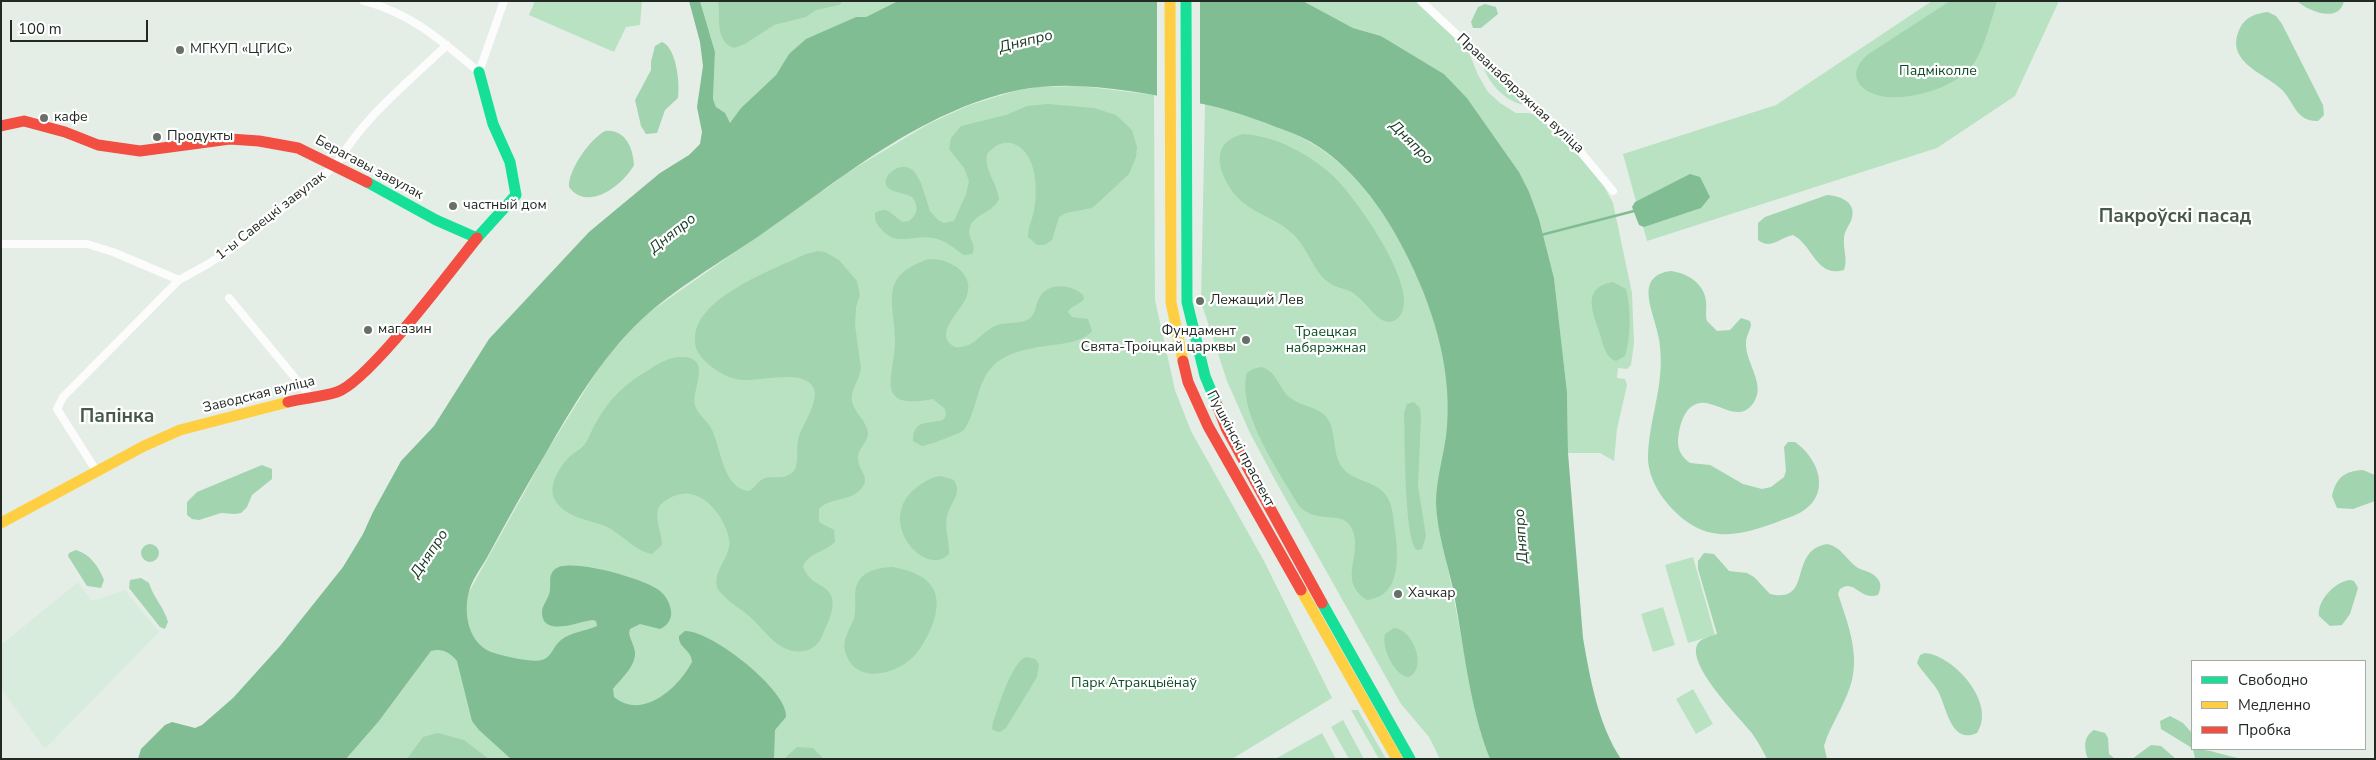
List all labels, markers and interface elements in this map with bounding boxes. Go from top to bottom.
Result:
scale bar [12,10,150,42]
text: 100 m [18,19,62,39]
water label: Дняпро [997,27,1055,57]
street label: Праванабярэжная вуліца [1453,31,1587,157]
place label: МГКУП «ЦГИС» [190,42,293,58]
marker: МГКУП «ЦГИС» [174,44,186,56]
park label: Падміколле [1899,64,1977,80]
place label: кафе [54,110,88,126]
marker: кафе [38,112,50,124]
water label: Дняпро [1385,117,1437,169]
place label: Продукты [167,129,233,145]
marker: Продукты [151,131,163,143]
street label: Берагавы завулак [312,132,426,204]
street label: 1-ы Савецкі завулак [213,168,329,264]
place label: частный дом [463,198,547,214]
marker: частный дом [447,200,459,212]
district label: Пакроўскі пасад [2099,206,2251,228]
water label: Дняпро [646,210,700,258]
place label: Лежащий Лев [1210,293,1304,309]
marker: Лежащий Лев [1194,295,1206,307]
place label: магазин [378,322,432,338]
marker: магазин [362,324,374,336]
place label: Фундамент Свята-Троіцкай царквы [1081,324,1236,357]
park label: Траецкая набярэжная [1286,325,1366,358]
marker: Фундамент Свята-Троіцкай царквы [1240,334,1252,346]
street label: Заводская вуліца [201,373,317,417]
street label: Пушкінскі праспект [1202,388,1278,510]
district label: Папінка [80,406,154,428]
water label: Дняпро [1511,508,1533,564]
water label: Дняпро [407,526,453,582]
place label: Хачкар [1408,586,1456,602]
marker: Хачкар [1392,588,1404,600]
legend [2191,660,2366,750]
text: Свободно [2238,670,2308,690]
park label: Парк Атракцыёнаў [1071,676,1197,692]
text: Медленно [2238,695,2311,715]
text: Пробка [2238,720,2291,740]

